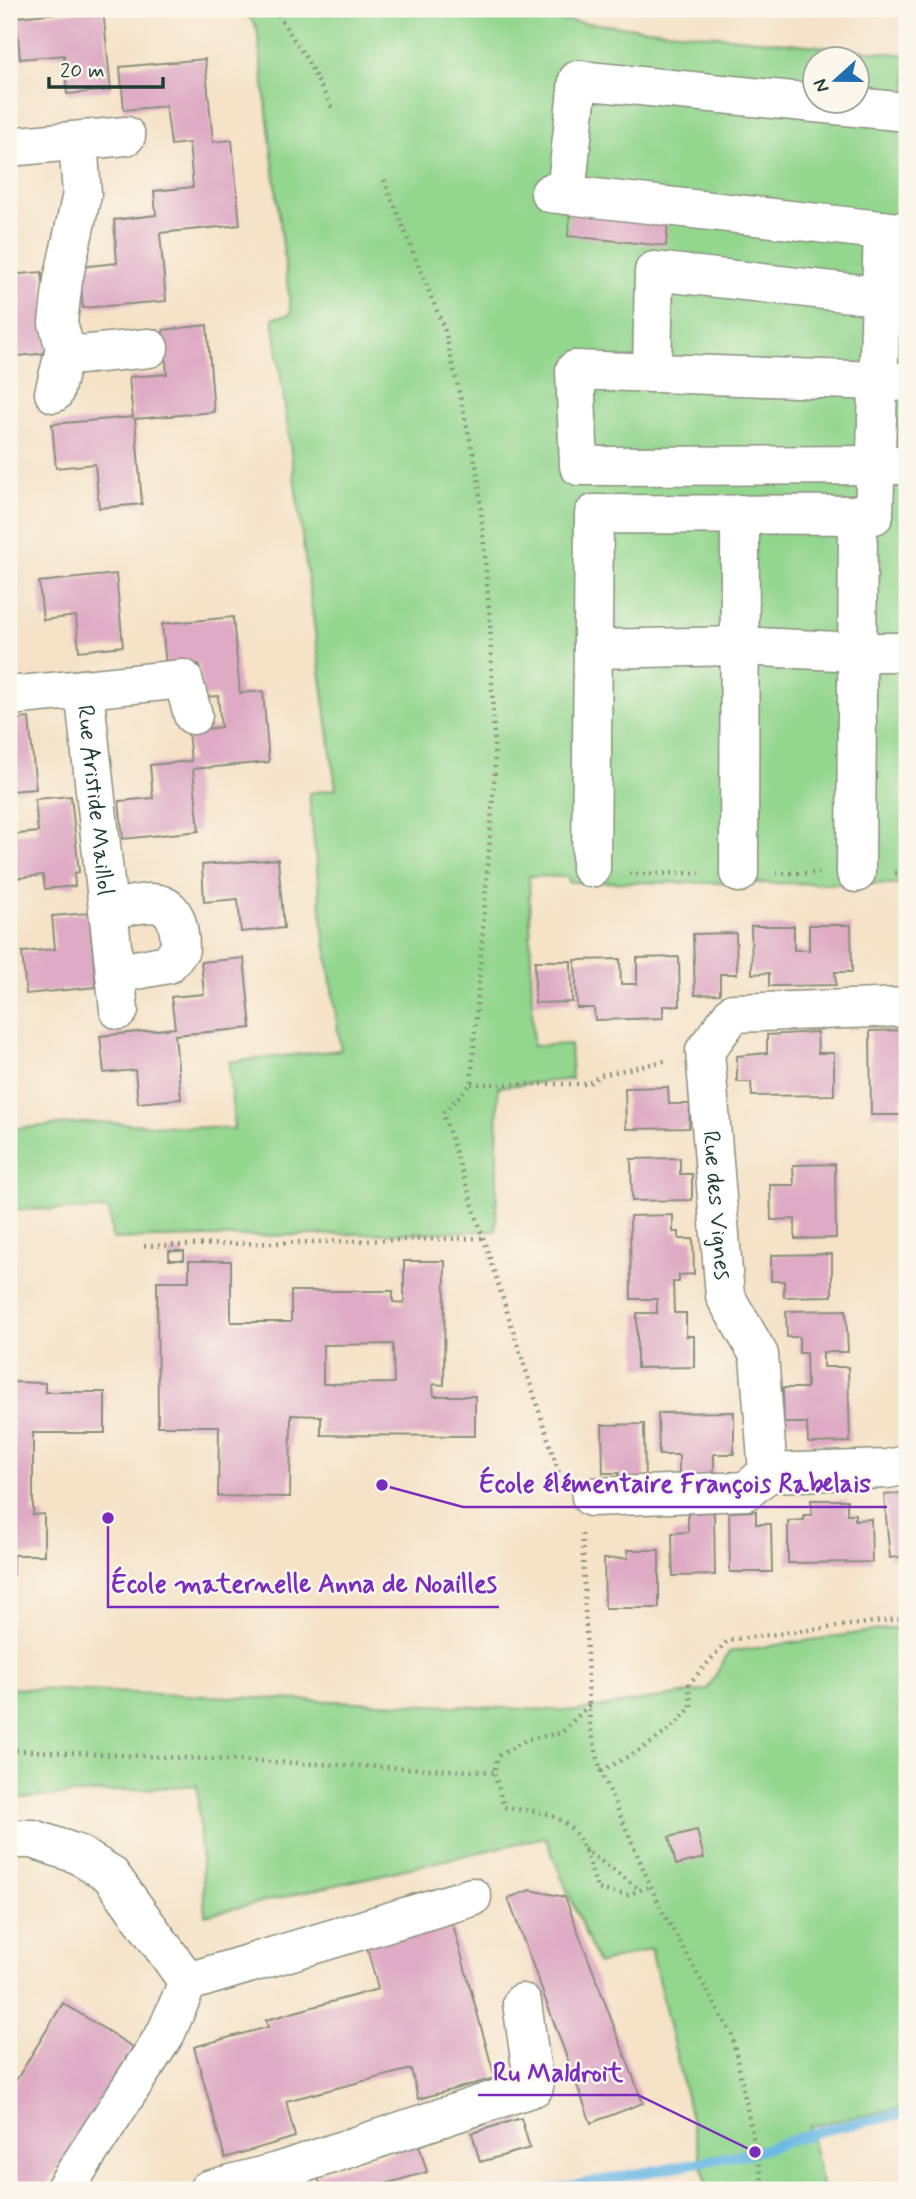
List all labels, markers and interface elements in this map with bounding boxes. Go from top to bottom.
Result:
scale bar [49,46,163,90]
north arrow [800,46,870,116]
text: 20 m [60,57,105,85]
text: N [808,75,835,96]
street label: Rue Aristide Maillol [69,703,120,897]
street label: Rue des Vignes [695,1130,738,1281]
callout: École élémentaire François Rabelais [463,1460,887,1507]
text: École élémentaire François Rabelais [479,1466,871,1502]
callout: École maternelle Anna de Noailles [108,1560,499,1607]
text: École maternelle Anna de Noailles [111,1566,497,1602]
callout: Ru Maldroit [478,2048,638,2095]
text: Ru Maldroit [493,2057,624,2091]

